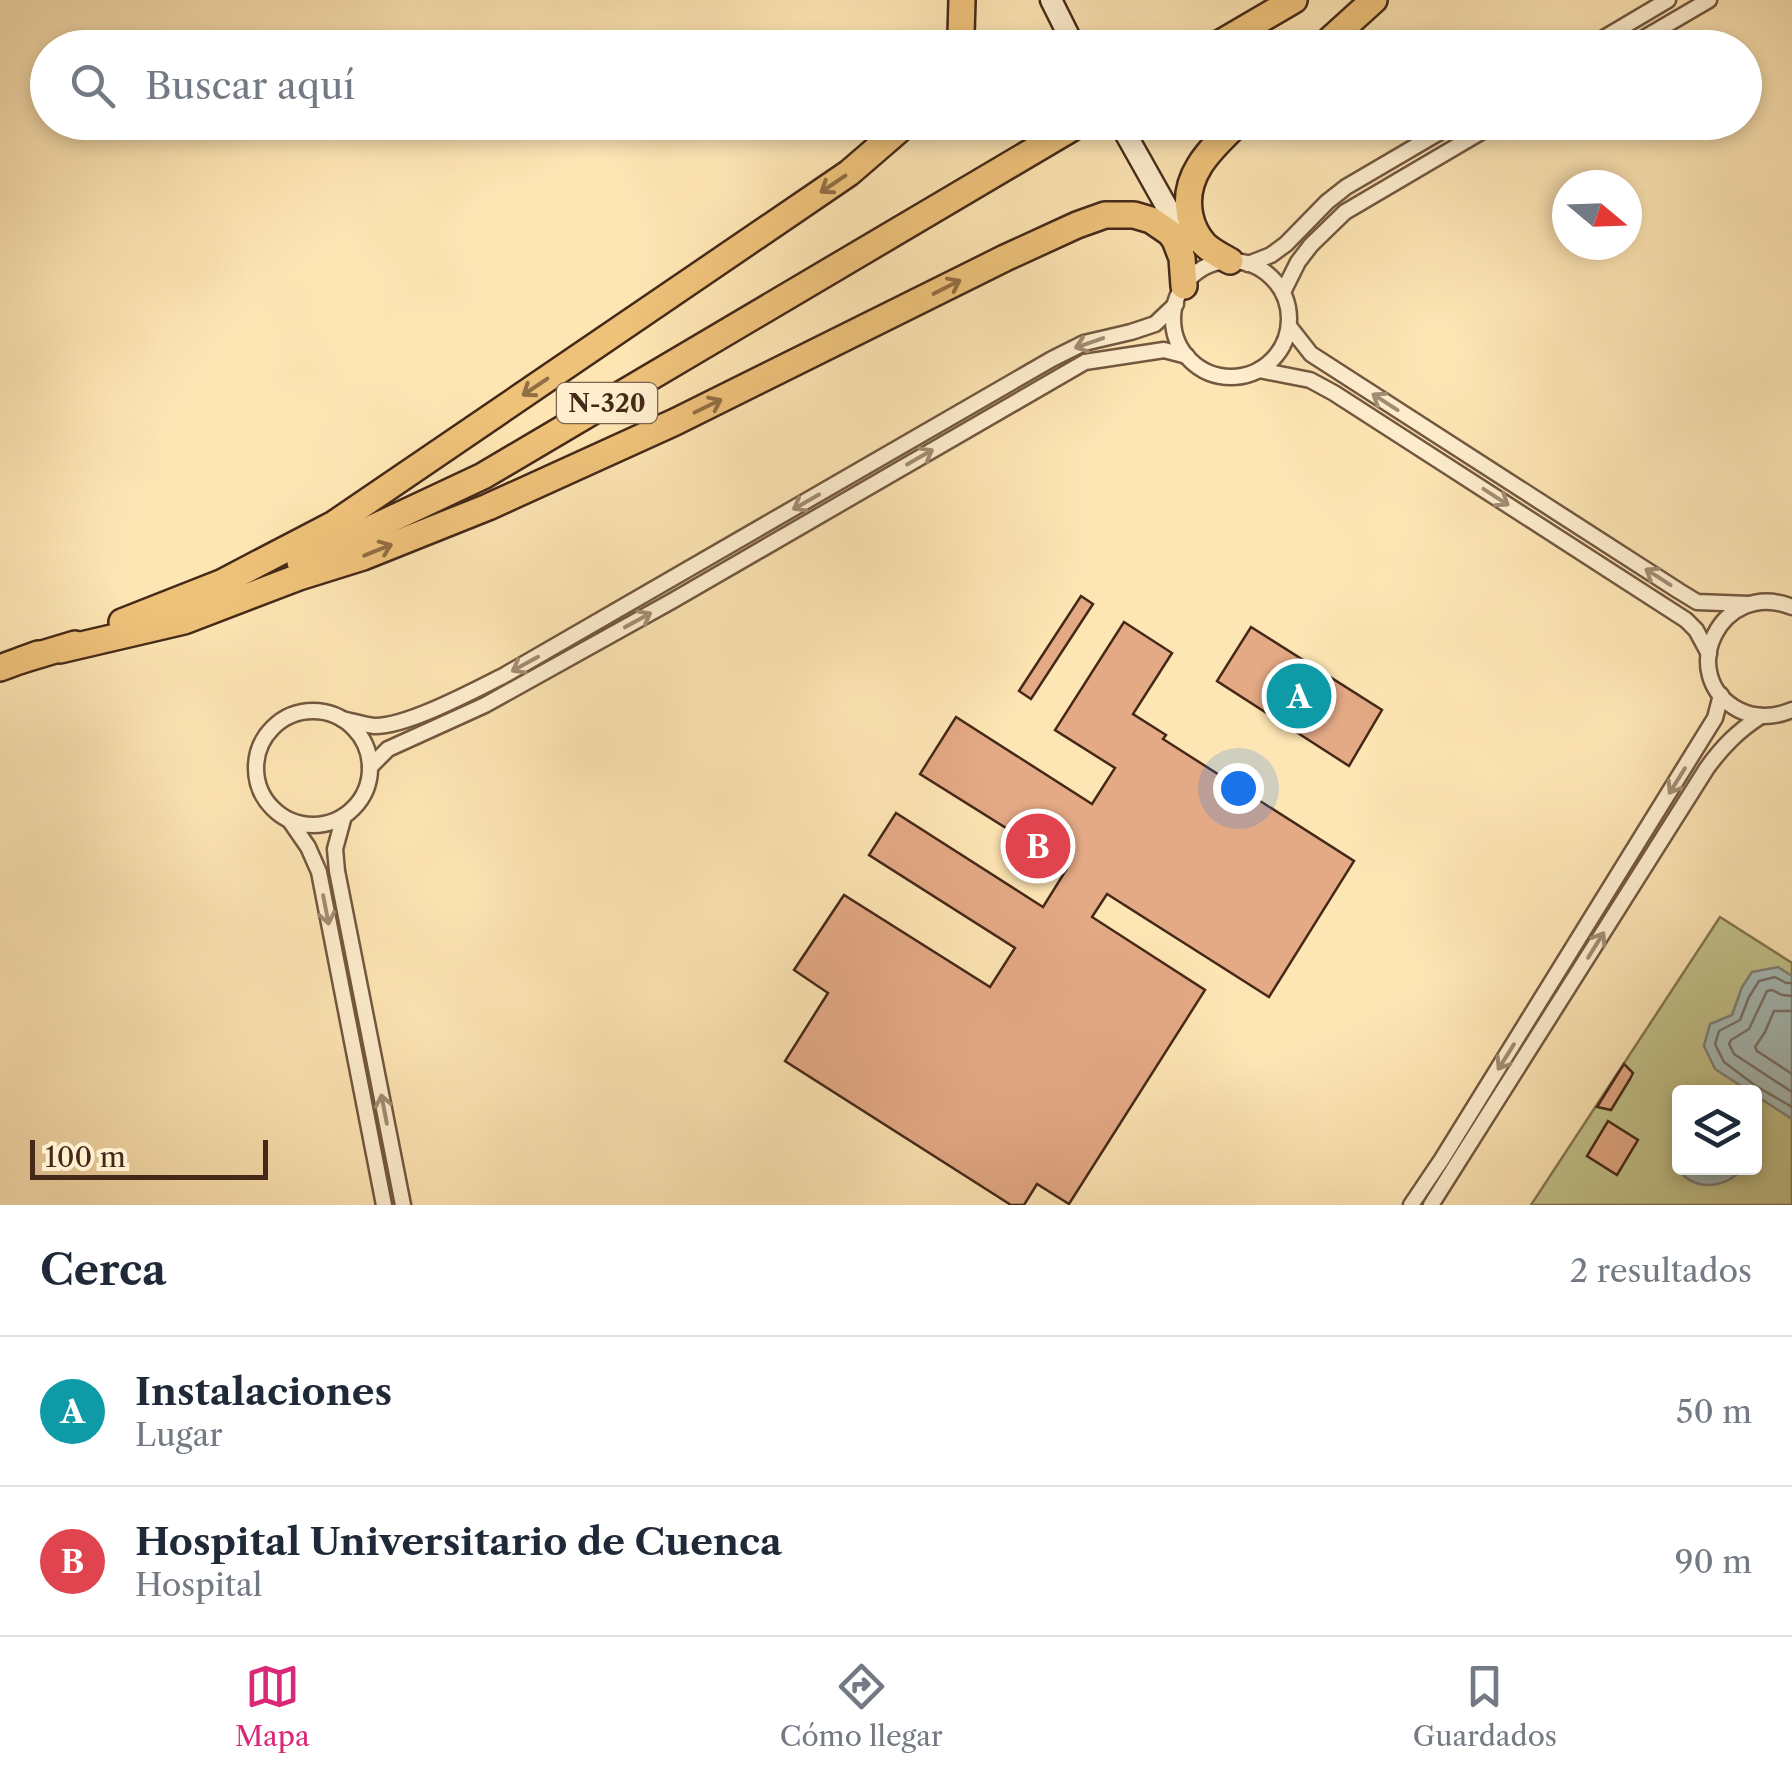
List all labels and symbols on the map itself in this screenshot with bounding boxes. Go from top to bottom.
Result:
north arrow [1552,170,1642,260]
one-way arrow [819,173,847,194]
one-way arrow [932,277,961,296]
one-way arrow [1075,335,1106,353]
one-way arrow [522,376,550,397]
road number: N-320 [557,383,657,423]
one-way arrow [1371,391,1399,412]
one-way arrow [693,396,722,415]
one-way arrow [905,447,934,467]
one-way arrow [1481,487,1510,508]
one-way arrow [792,492,821,512]
one-way arrow [363,540,393,558]
one-way arrow [1644,567,1673,588]
one-way arrow [623,609,653,629]
one-way arrow [511,654,539,674]
pin: A [1266,658,1332,734]
your location [1213,763,1264,814]
one-way arrow [1667,766,1687,795]
pin: B [1006,808,1070,884]
one-way arrow [317,893,336,925]
one-way arrow [1585,931,1606,960]
one-way arrow [1495,1042,1516,1071]
one-way arrow [373,1094,392,1126]
scale bar [30,1135,268,1180]

